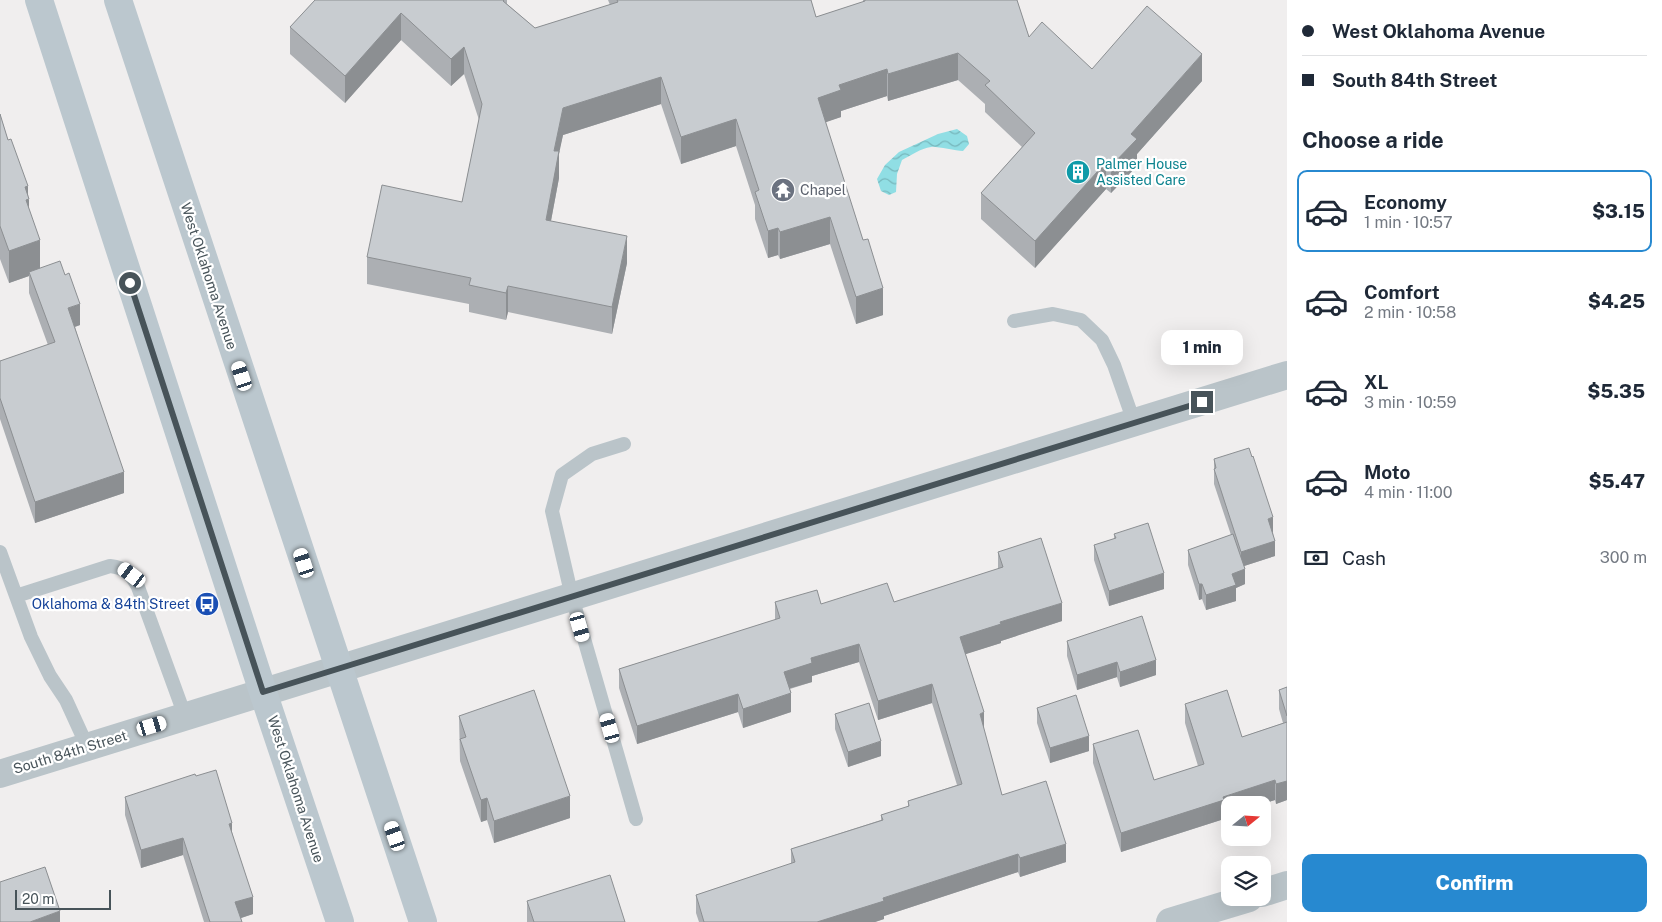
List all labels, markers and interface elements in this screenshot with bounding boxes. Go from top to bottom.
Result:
text: West Oklahoma Avenue [1332,20,1545,42]
text: South 84th Street [1332,69,1497,91]
text: Choose a ride [1302,127,1444,153]
place label: Palmer House Assisted Care [1096,156,1187,188]
building icon: Palmer House Assisted Care [1065,159,1091,185]
temple icon: Chapel [770,177,796,203]
place label: Chapel [800,182,846,198]
icon: car [1304,189,1349,234]
text: Economy [1364,191,1447,213]
street label: West Oklahoma Avenue [178,200,240,352]
text: $3.15 [1592,200,1645,222]
text: 1 min · 10:57 [1364,213,1453,232]
route start [119,272,141,294]
icon: car [1304,279,1349,324]
text: Comfort [1364,281,1440,303]
text: $4.25 [1588,290,1645,312]
text: 2 min · 10:58 [1364,303,1456,322]
callout: 1 min [1161,330,1243,364]
text: 1 min [1182,338,1222,357]
car [230,359,253,393]
icon: car [1304,369,1349,414]
text: XL [1364,371,1389,393]
text: $5.35 [1587,380,1645,402]
route end [1191,391,1213,413]
text: 3 min · 10:59 [1364,393,1457,412]
icon: car [1304,459,1349,504]
text: Moto [1364,461,1410,483]
text: $5.47 [1588,470,1645,492]
text: 4 min · 11:00 [1364,483,1453,502]
icon: cash [1302,544,1330,572]
car [292,546,315,580]
text: Cash [1342,547,1386,569]
text: 300 m [1600,548,1647,567]
car [115,560,148,590]
bus stop icon: Oklahoma & 84th Street [194,591,220,617]
place label: Oklahoma & 84th Street [32,596,190,612]
car [568,611,591,643]
car [598,712,621,744]
street label: West Oklahoma Avenue [265,713,327,865]
car [135,714,168,738]
street label: South 84th Street [11,727,129,777]
north arrow [1221,796,1271,846]
map controls [1221,796,1271,906]
car [383,819,406,853]
button: Confirm [1302,854,1647,912]
button: layers [1221,856,1271,906]
scale bar [15,887,111,910]
text: 20 m [22,891,54,907]

